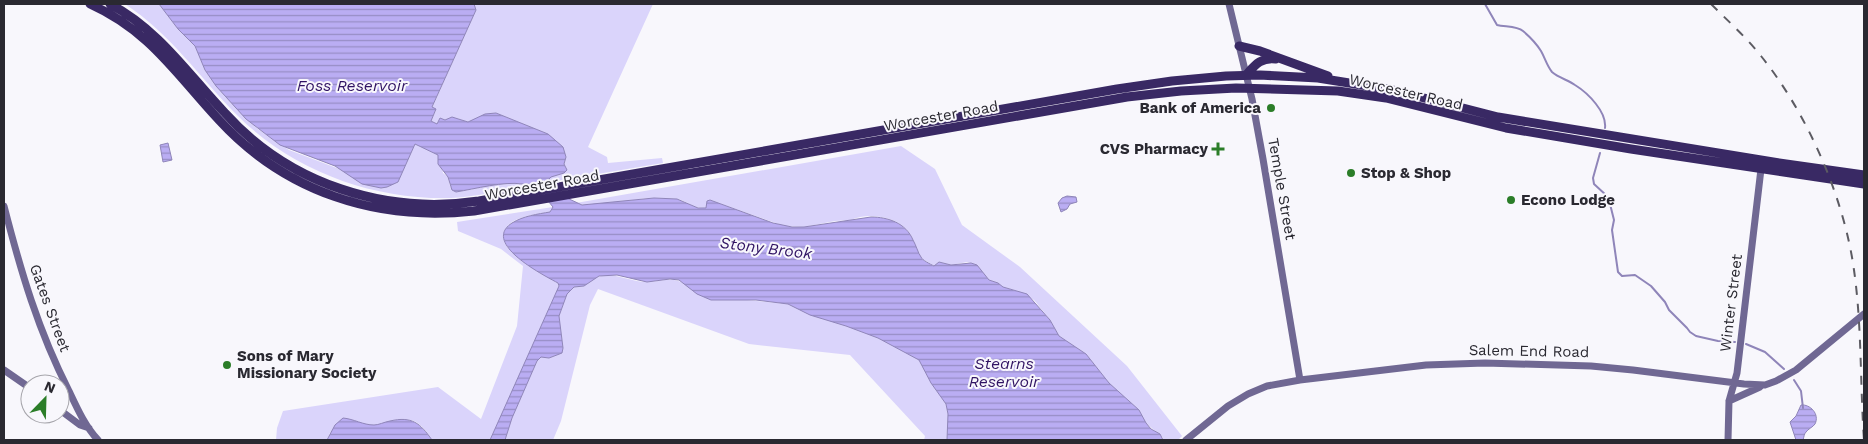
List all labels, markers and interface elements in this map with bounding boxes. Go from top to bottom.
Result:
street label: Worcester Road [1347,70,1465,114]
water label: Foss Reservoir [297,76,408,95]
street label: Worcester Road [882,97,1000,135]
place label: Bank of America [1140,99,1261,117]
marker: Bank of America [1265,102,1277,114]
street label: Temple Street [1264,137,1300,242]
place label: CVS Pharmacy [1100,140,1209,158]
marker: CVS Pharmacy [1212,143,1224,155]
place label: Stop & Shop [1361,164,1451,182]
street label: Worcester Road [483,166,601,204]
marker: Stop & Shop [1345,167,1357,179]
place label: Econo Lodge [1521,191,1615,209]
marker: Econo Lodge [1505,194,1517,206]
water label: Stony Brook [719,233,814,263]
street label: Winter Street [1716,252,1746,353]
street label: Gates Street [26,262,74,355]
street label: Salem End Road [1469,341,1589,361]
place label: Sons of Mary Missionary Society [237,347,377,382]
water label: Stearns Reservoir [969,354,1040,391]
marker: Sons of Mary Missionary Society [221,359,233,371]
north arrow [20,374,70,424]
text: N [42,378,58,396]

